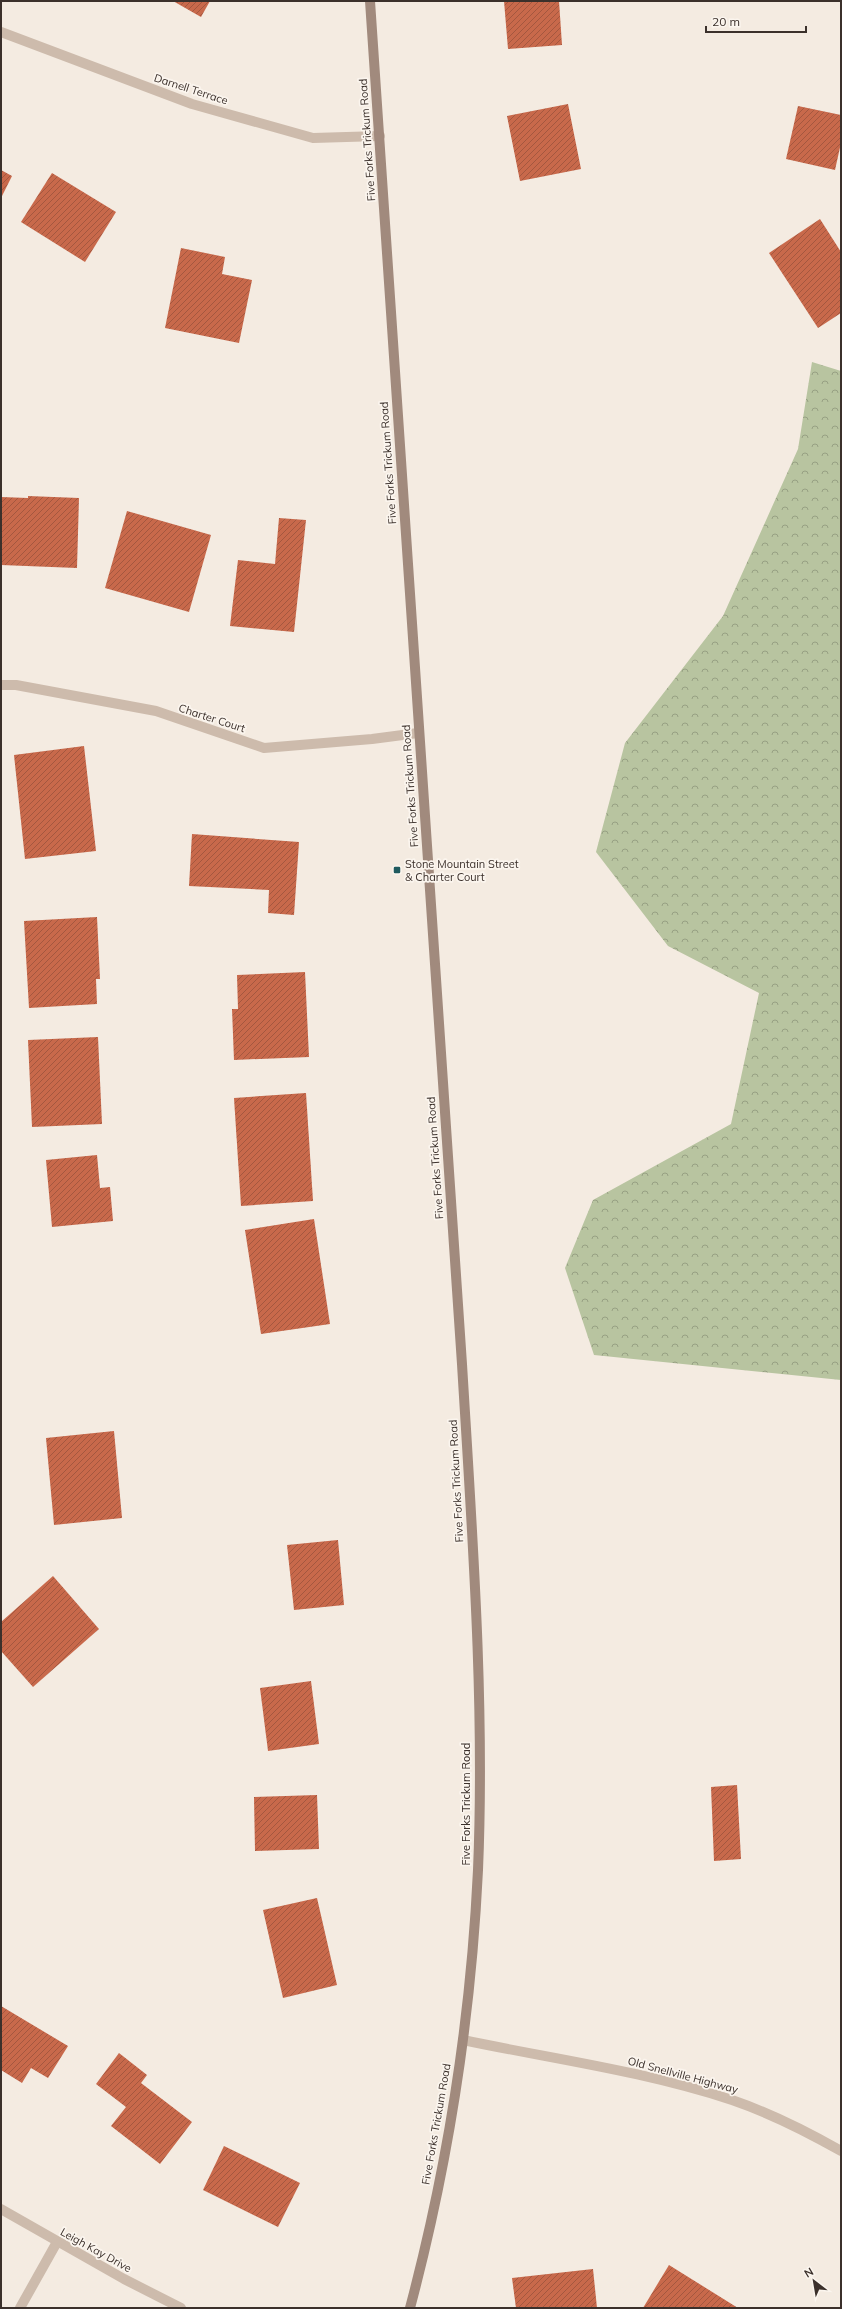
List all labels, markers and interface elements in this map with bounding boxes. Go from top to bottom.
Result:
scale bar [706,8,806,34]
text: 20 m [712,14,740,29]
street label: Darnell Terrace [152,70,230,108]
street label: Five Forks Trickum Road [356,78,378,202]
street label: Five Forks Trickum Road [377,401,399,525]
street label: Charter Court [177,701,247,735]
street label: Five Forks Trickum Road [399,724,421,848]
place label: Stone Mountain Street & Charter Court [405,857,519,884]
marker: Stone Mountain Street & Charter Court [392,865,402,875]
street label: Five Forks Trickum Road [424,1096,446,1220]
street label: Five Forks Trickum Road [446,1419,466,1543]
street label: Five Forks Trickum Road [459,1743,473,1865]
street label: Old Snellville Highway [626,2054,740,2096]
street label: Five Forks Trickum Road [418,2062,454,2186]
street label: Leigh Kay Drive [58,2225,134,2275]
north arrow [794,2261,834,2301]
text: N [802,2264,816,2281]

